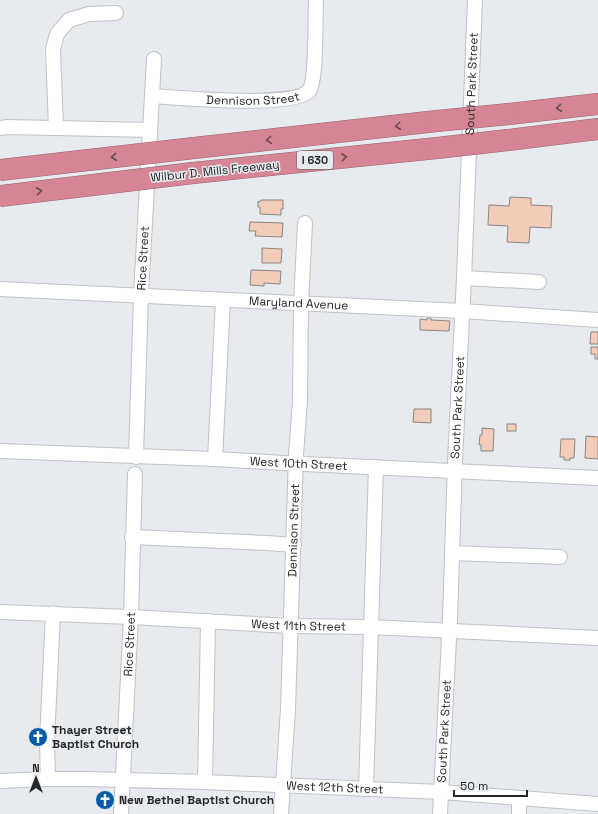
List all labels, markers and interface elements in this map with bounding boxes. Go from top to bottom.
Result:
street label: South Park Street [462,32,482,135]
street label: Dennison Street [206,88,301,109]
one-way arrow [556,103,562,112]
one-way arrow [395,121,401,130]
one-way arrow [266,135,272,144]
road number: I 630 [297,151,333,169]
one-way arrow [111,152,117,161]
one-way arrow [341,153,347,162]
street label: Wilbur D. Mills Freeway [150,156,280,186]
one-way arrow [36,187,42,196]
street label: Rice Street [133,225,153,291]
street label: Maryland Avenue [249,293,349,314]
street label: South Park Street [447,356,468,459]
street label: West 10th Street [249,453,348,474]
street label: Dennison Street [284,483,303,577]
street label: Rice Street [120,612,139,677]
street label: West 11th Street [251,616,346,635]
street label: South Park Street [434,679,455,783]
place label: Thayer Street Baptist Church [52,722,139,752]
church icon: Thayer Street Baptist Church [27,726,49,748]
north arrow [16,758,56,798]
text: N [32,761,40,775]
scale bar [454,772,527,798]
street label: West 12th Street [286,777,384,798]
text: 50 m [460,778,488,794]
church icon: New Bethel Baptist Church [94,789,116,811]
place label: New Bethel Baptist Church [119,792,274,808]

